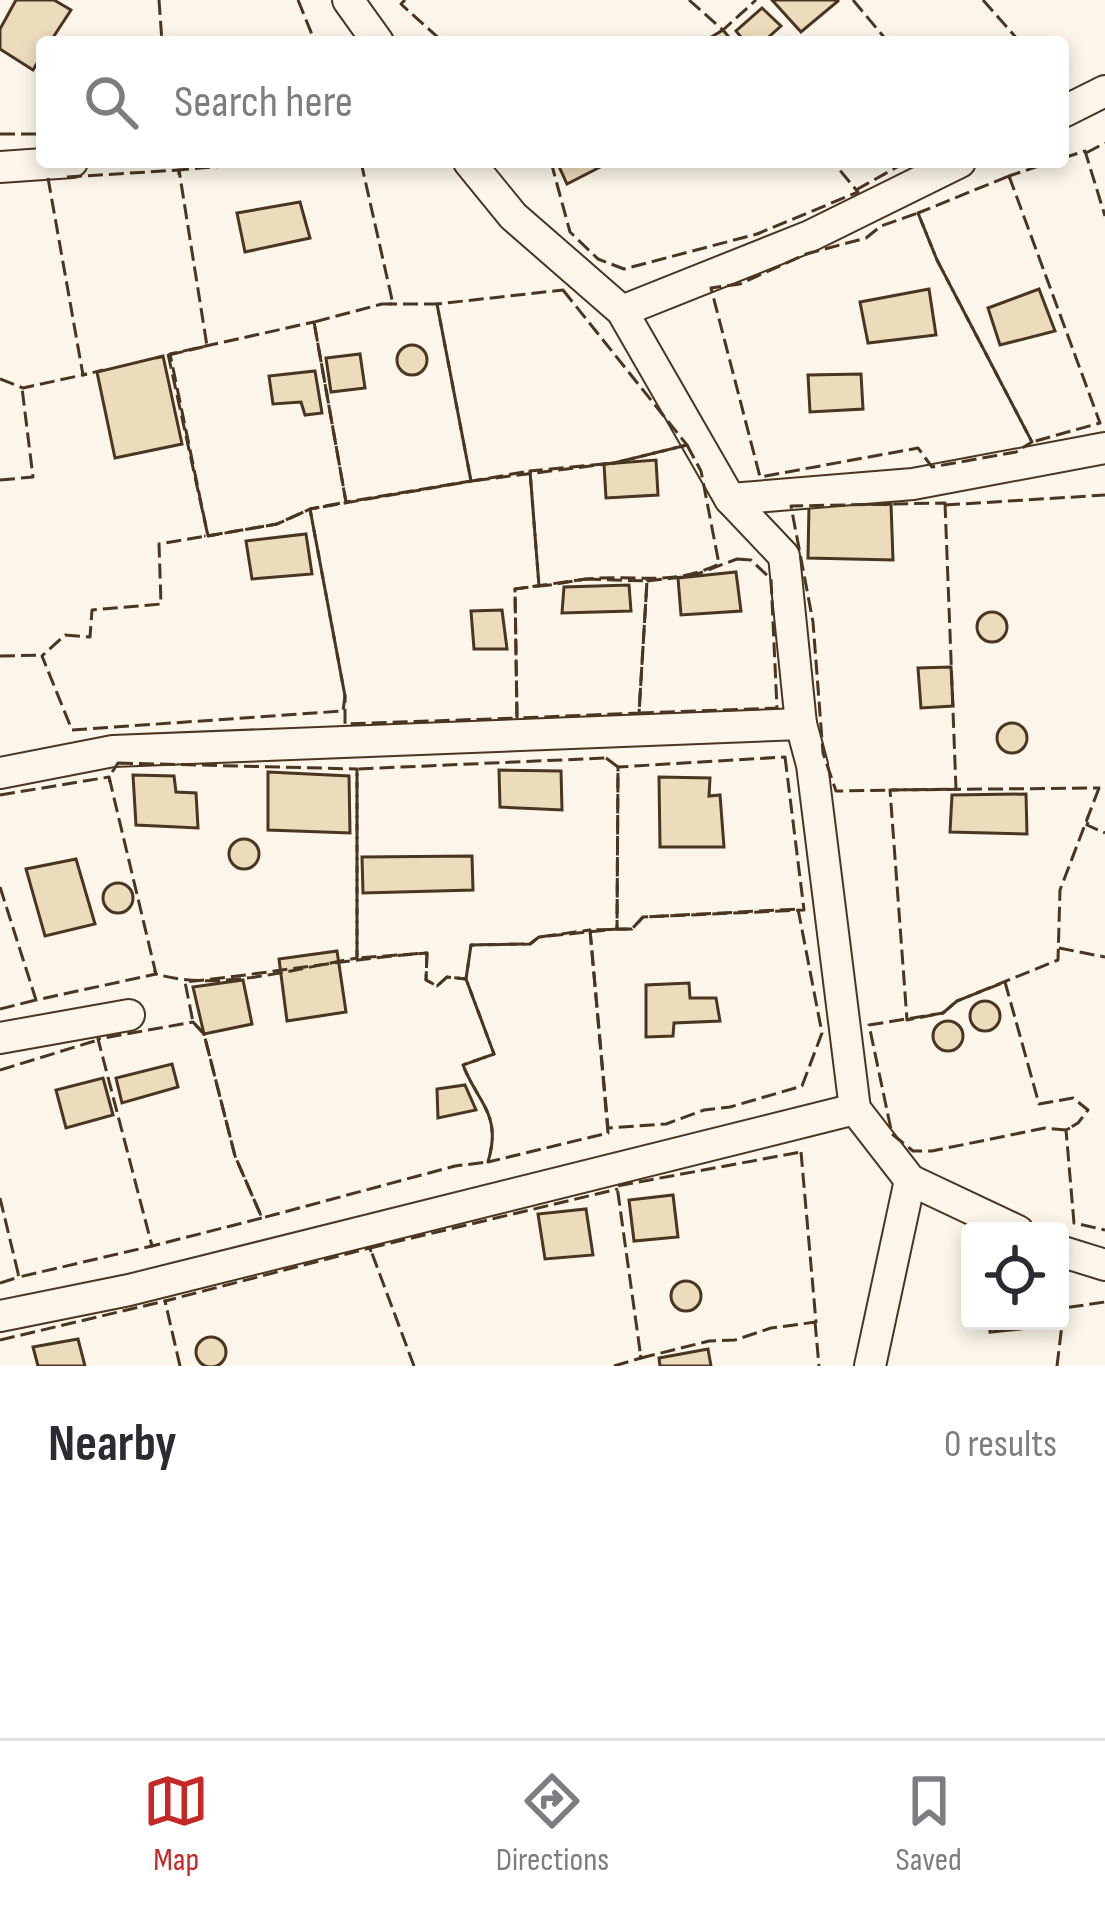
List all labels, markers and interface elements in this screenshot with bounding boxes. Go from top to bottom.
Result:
search box [36,36,1069,168]
icon: search [78,69,144,135]
text: Search here [174,75,353,130]
map controls [961,1222,1069,1330]
button: locate [961,1222,1069,1330]
text: Nearby [48,1414,177,1475]
text: 0 results [944,1421,1057,1468]
tab: Map [143,1768,209,1880]
tab: Directions [496,1768,609,1880]
tab: Saved [896,1768,962,1880]

